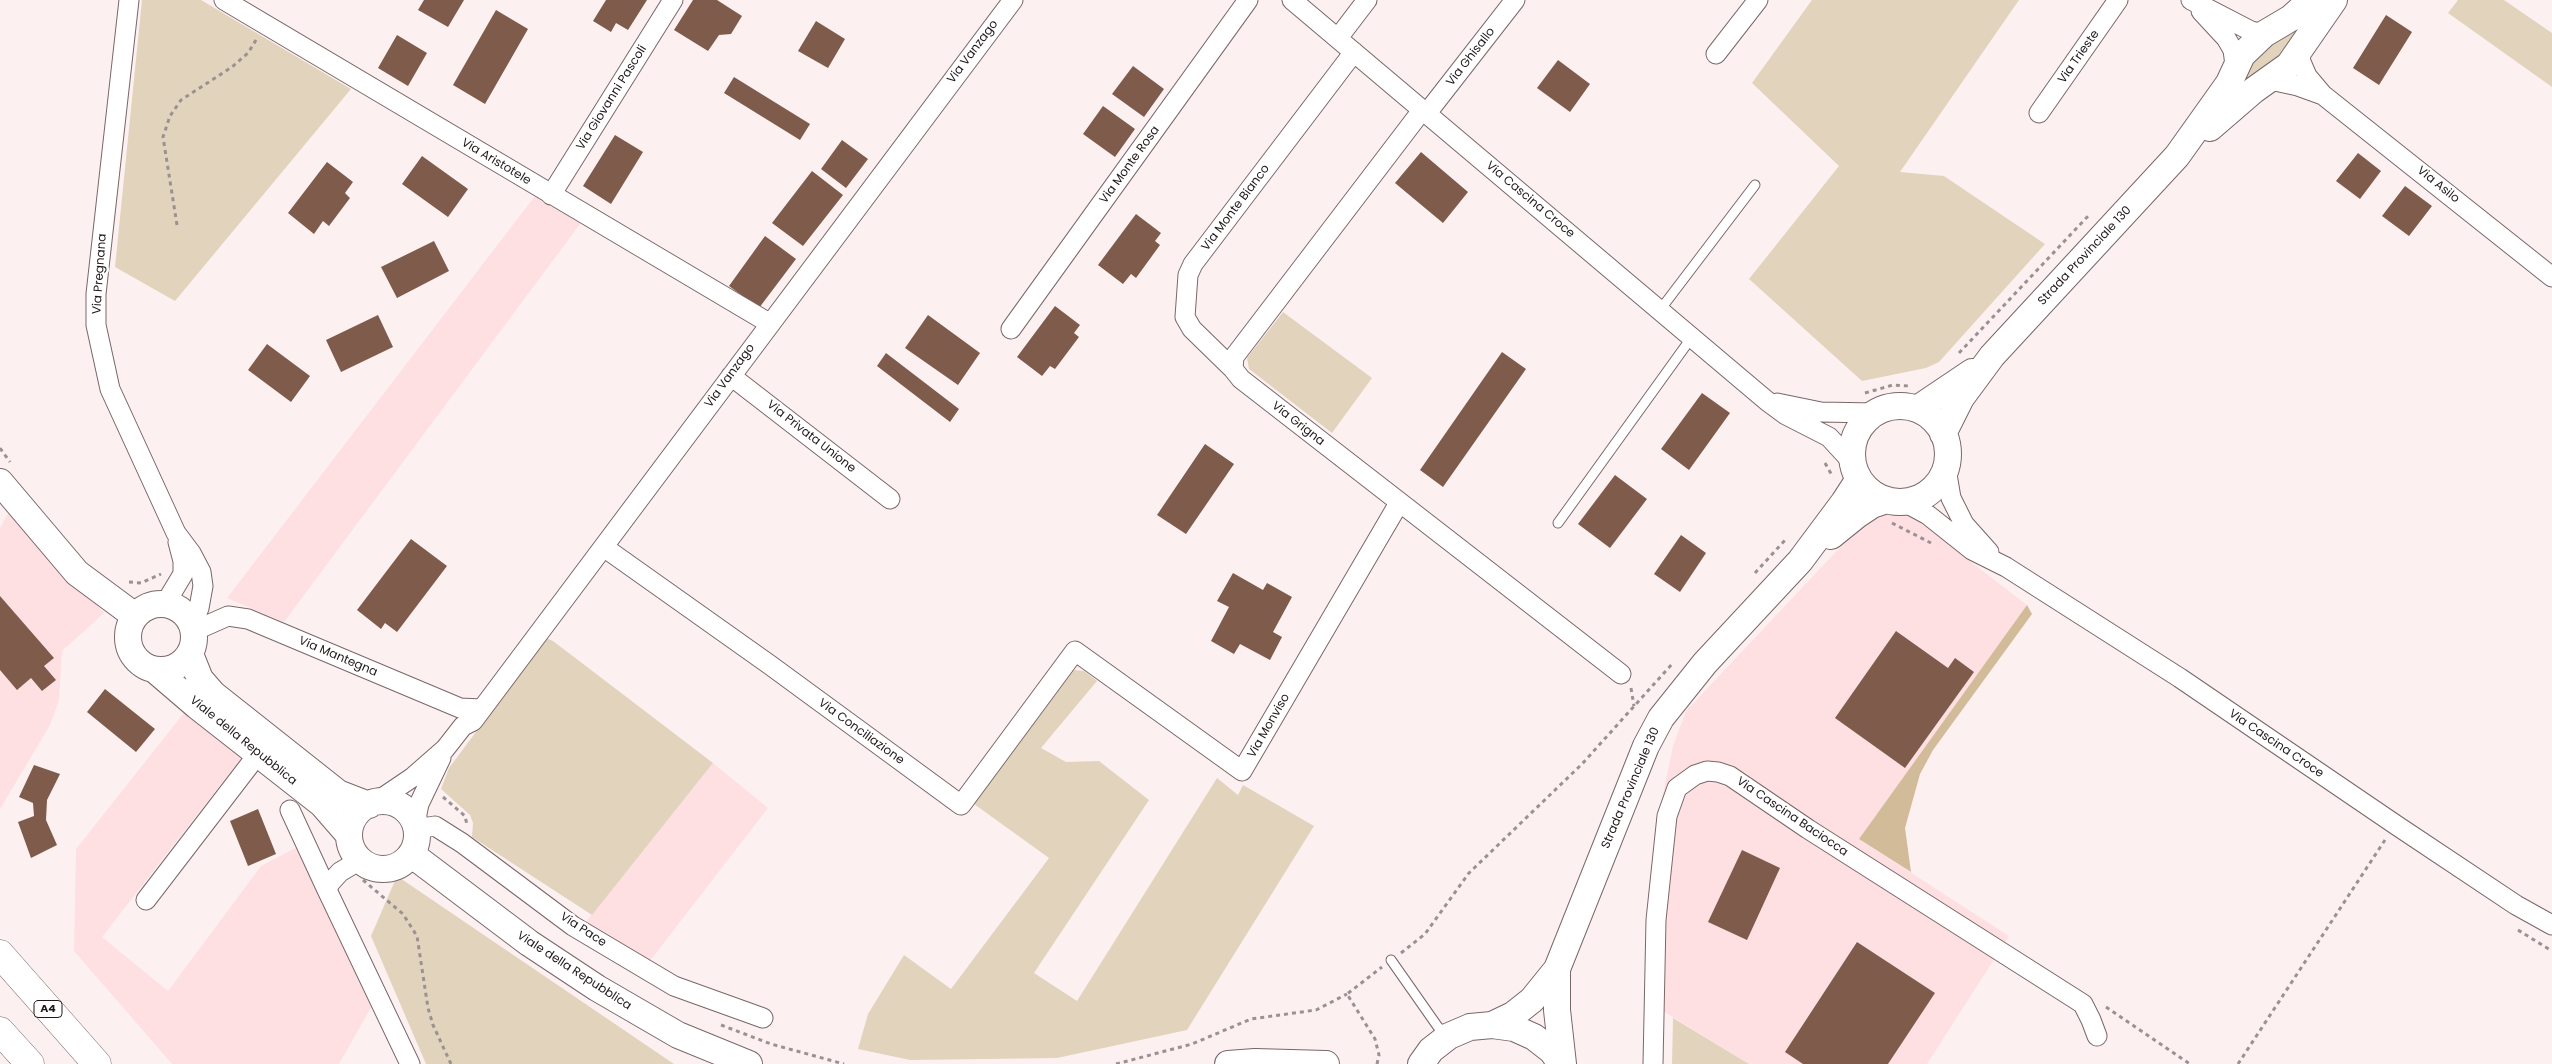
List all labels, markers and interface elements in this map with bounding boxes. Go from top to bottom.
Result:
street label: Via Vanzago [944,17,1002,87]
street label: Via Ghisallo [1444,25,1498,89]
street label: Via Trieste [2055,28,2103,86]
street label: Via Giovanni Pascoli [574,43,650,153]
street label: Via Monte Rosa [1097,123,1163,207]
street label: Via Aristotele [459,136,533,188]
street label: Via Cascina Croce [1483,159,1577,241]
street label: Via Monte Bianco [1199,162,1273,254]
street label: Via Asilo [2414,164,2462,206]
street label: Strada Provinciale 130 [2035,203,2135,309]
street label: Via Pregnana [90,233,110,315]
street label: Via Vanzago [702,341,758,411]
street label: Via Privata Unione [764,398,858,476]
street label: Via Grigna [1269,399,1327,449]
street label: Via Mantegna [296,634,380,680]
street label: Via Monviso [1245,691,1293,761]
street label: Viale della Repubblica [187,693,299,789]
street label: Via Conciliazione [815,696,907,768]
street label: Via Cascina Croce [2226,707,2326,781]
street label: Strada Provinciale 130 [1599,725,1663,851]
street label: Via Cascina Baciocca [1734,774,1850,860]
street label: Via Pace [557,910,609,950]
street label: Viale della Repubblica [514,929,634,1013]
road number: A4 [34,1001,62,1018]

